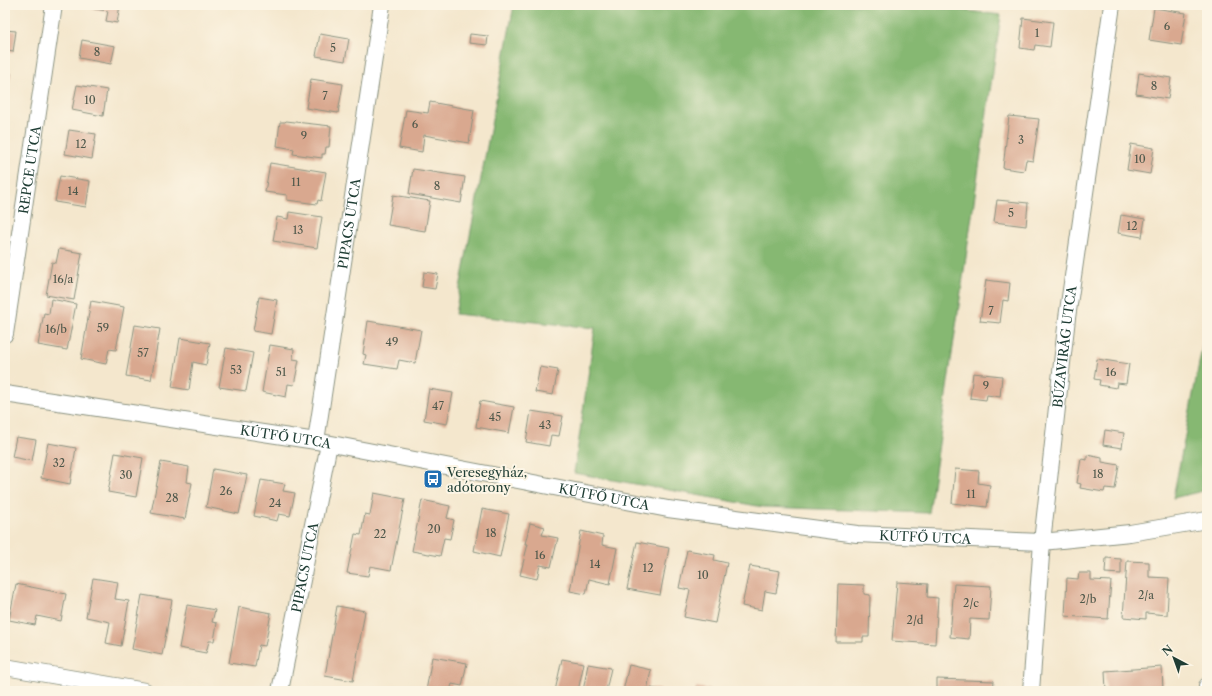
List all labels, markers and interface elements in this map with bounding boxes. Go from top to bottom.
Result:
house number: 6 [1164,19,1171,33]
house number: 1 [1035,26,1040,40]
house number: 5 [330,41,336,55]
house number: 8 [94,45,100,59]
house number: 8 [1151,79,1157,93]
house number: 7 [322,89,328,103]
house number: 10 [84,93,96,107]
house number: 6 [412,117,419,131]
street label: REPCE UTCA [15,124,44,215]
house number: 9 [301,129,307,143]
house number: 3 [1018,133,1024,147]
house number: 12 [76,137,86,151]
house number: 10 [1134,152,1146,166]
house number: 11 [291,175,301,189]
street label: PIPACS UTCA [334,177,364,270]
house number: 8 [434,179,440,193]
house number: 14 [68,184,78,198]
house number: 5 [1008,206,1014,220]
house number: 12 [1127,219,1137,233]
house number: 13 [293,223,303,237]
house number: 16/a [53,272,74,286]
street label: BÚZAVIRÁG UTCA [1049,284,1080,409]
house number: 7 [988,304,994,318]
house number: 59 [97,321,109,335]
house number: 16/b [45,322,67,336]
house number: 49 [386,335,398,349]
house number: 57 [137,346,149,360]
house number: 53 [230,363,242,377]
house number: 51 [276,365,287,379]
house number: 16 [1105,365,1117,379]
house number: 9 [983,379,989,393]
house number: 47 [432,399,444,413]
house number: 45 [489,410,501,424]
house number: 43 [539,418,551,432]
street label: KÚTFŐ UTCA [239,422,333,452]
house number: 32 [53,456,65,470]
place label: Veresegyház, adótorony [446,464,527,495]
house number: 18 [1092,467,1104,481]
house number: 30 [119,468,133,482]
bus stop icon: Veresegyház, adótorony [422,468,444,490]
street label: KÚTFŐ UTCA [557,480,651,513]
house number: 26 [220,484,233,498]
house number: 11 [966,487,976,501]
house number: 28 [166,491,178,505]
house number: 24 [269,496,281,510]
street label: PIPACS UTCA [288,521,321,614]
house number: 20 [427,522,441,536]
house number: 18 [485,526,497,540]
house number: 22 [374,527,386,541]
street label: KÚTFŐ UTCA [879,527,972,547]
house number: 16 [534,548,546,562]
house number: 14 [590,557,600,571]
house number: 12 [643,561,653,575]
house number: 10 [697,568,709,582]
house number: 2/a [1138,588,1154,602]
house number: 2/b [1080,592,1097,606]
house number: 2/c [963,596,979,610]
house number: 2/d [907,613,924,627]
north arrow [1154,638,1194,678]
text: N [1159,642,1176,659]

